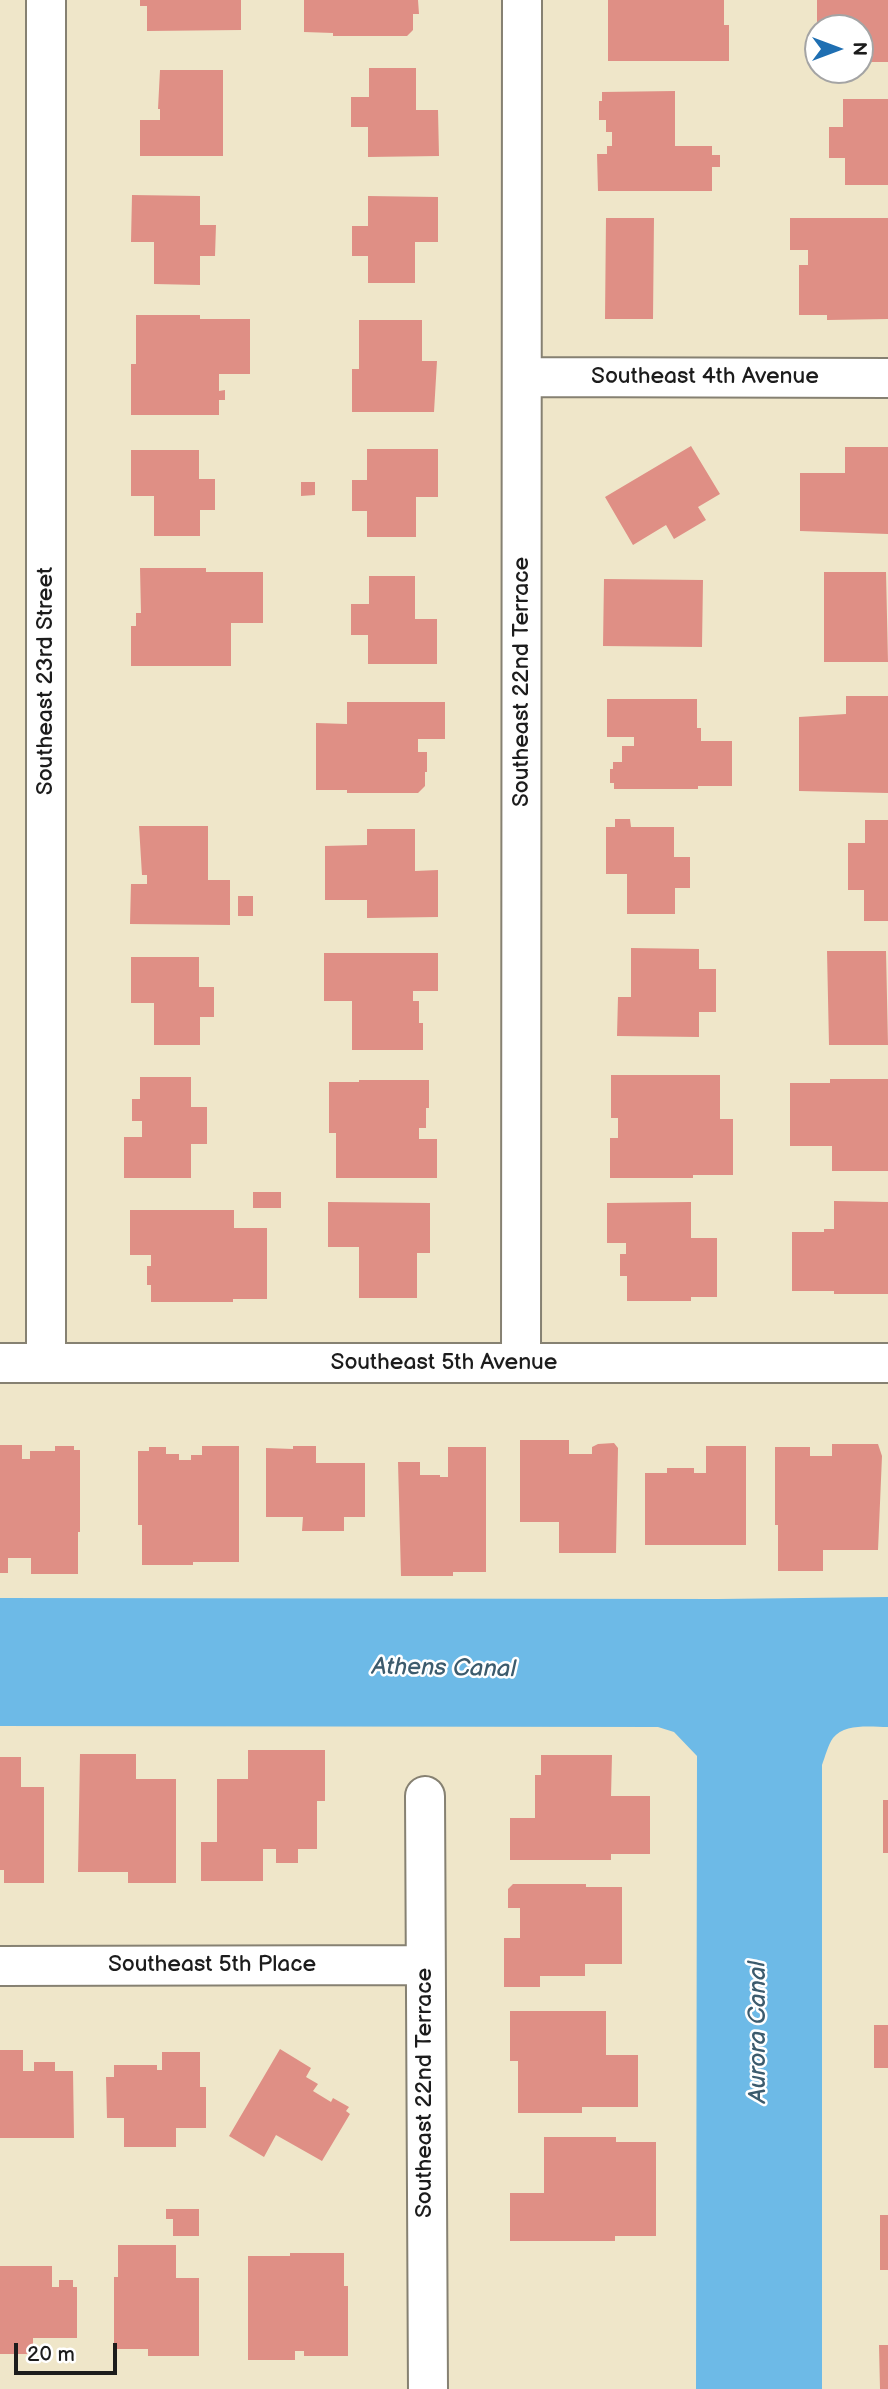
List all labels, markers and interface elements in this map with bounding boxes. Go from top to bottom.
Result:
north arrow [804,14,874,84]
text: N [847,42,870,56]
street label: Southeast 4th Avenue [591,363,819,391]
street label: Southeast 22nd Terrace [508,557,536,807]
street label: Southeast 23rd Street [32,567,60,795]
street label: Southeast 5th Avenue [330,1349,558,1377]
water label: Athens Canal [372,1653,516,1685]
street label: Southeast 5th Place [108,1951,316,1979]
water label: Aurora Canal [745,1961,773,2103]
street label: Southeast 22nd Terrace [411,1968,439,2218]
scale bar [18,2330,121,2374]
text: 20 m [27,2342,75,2367]

